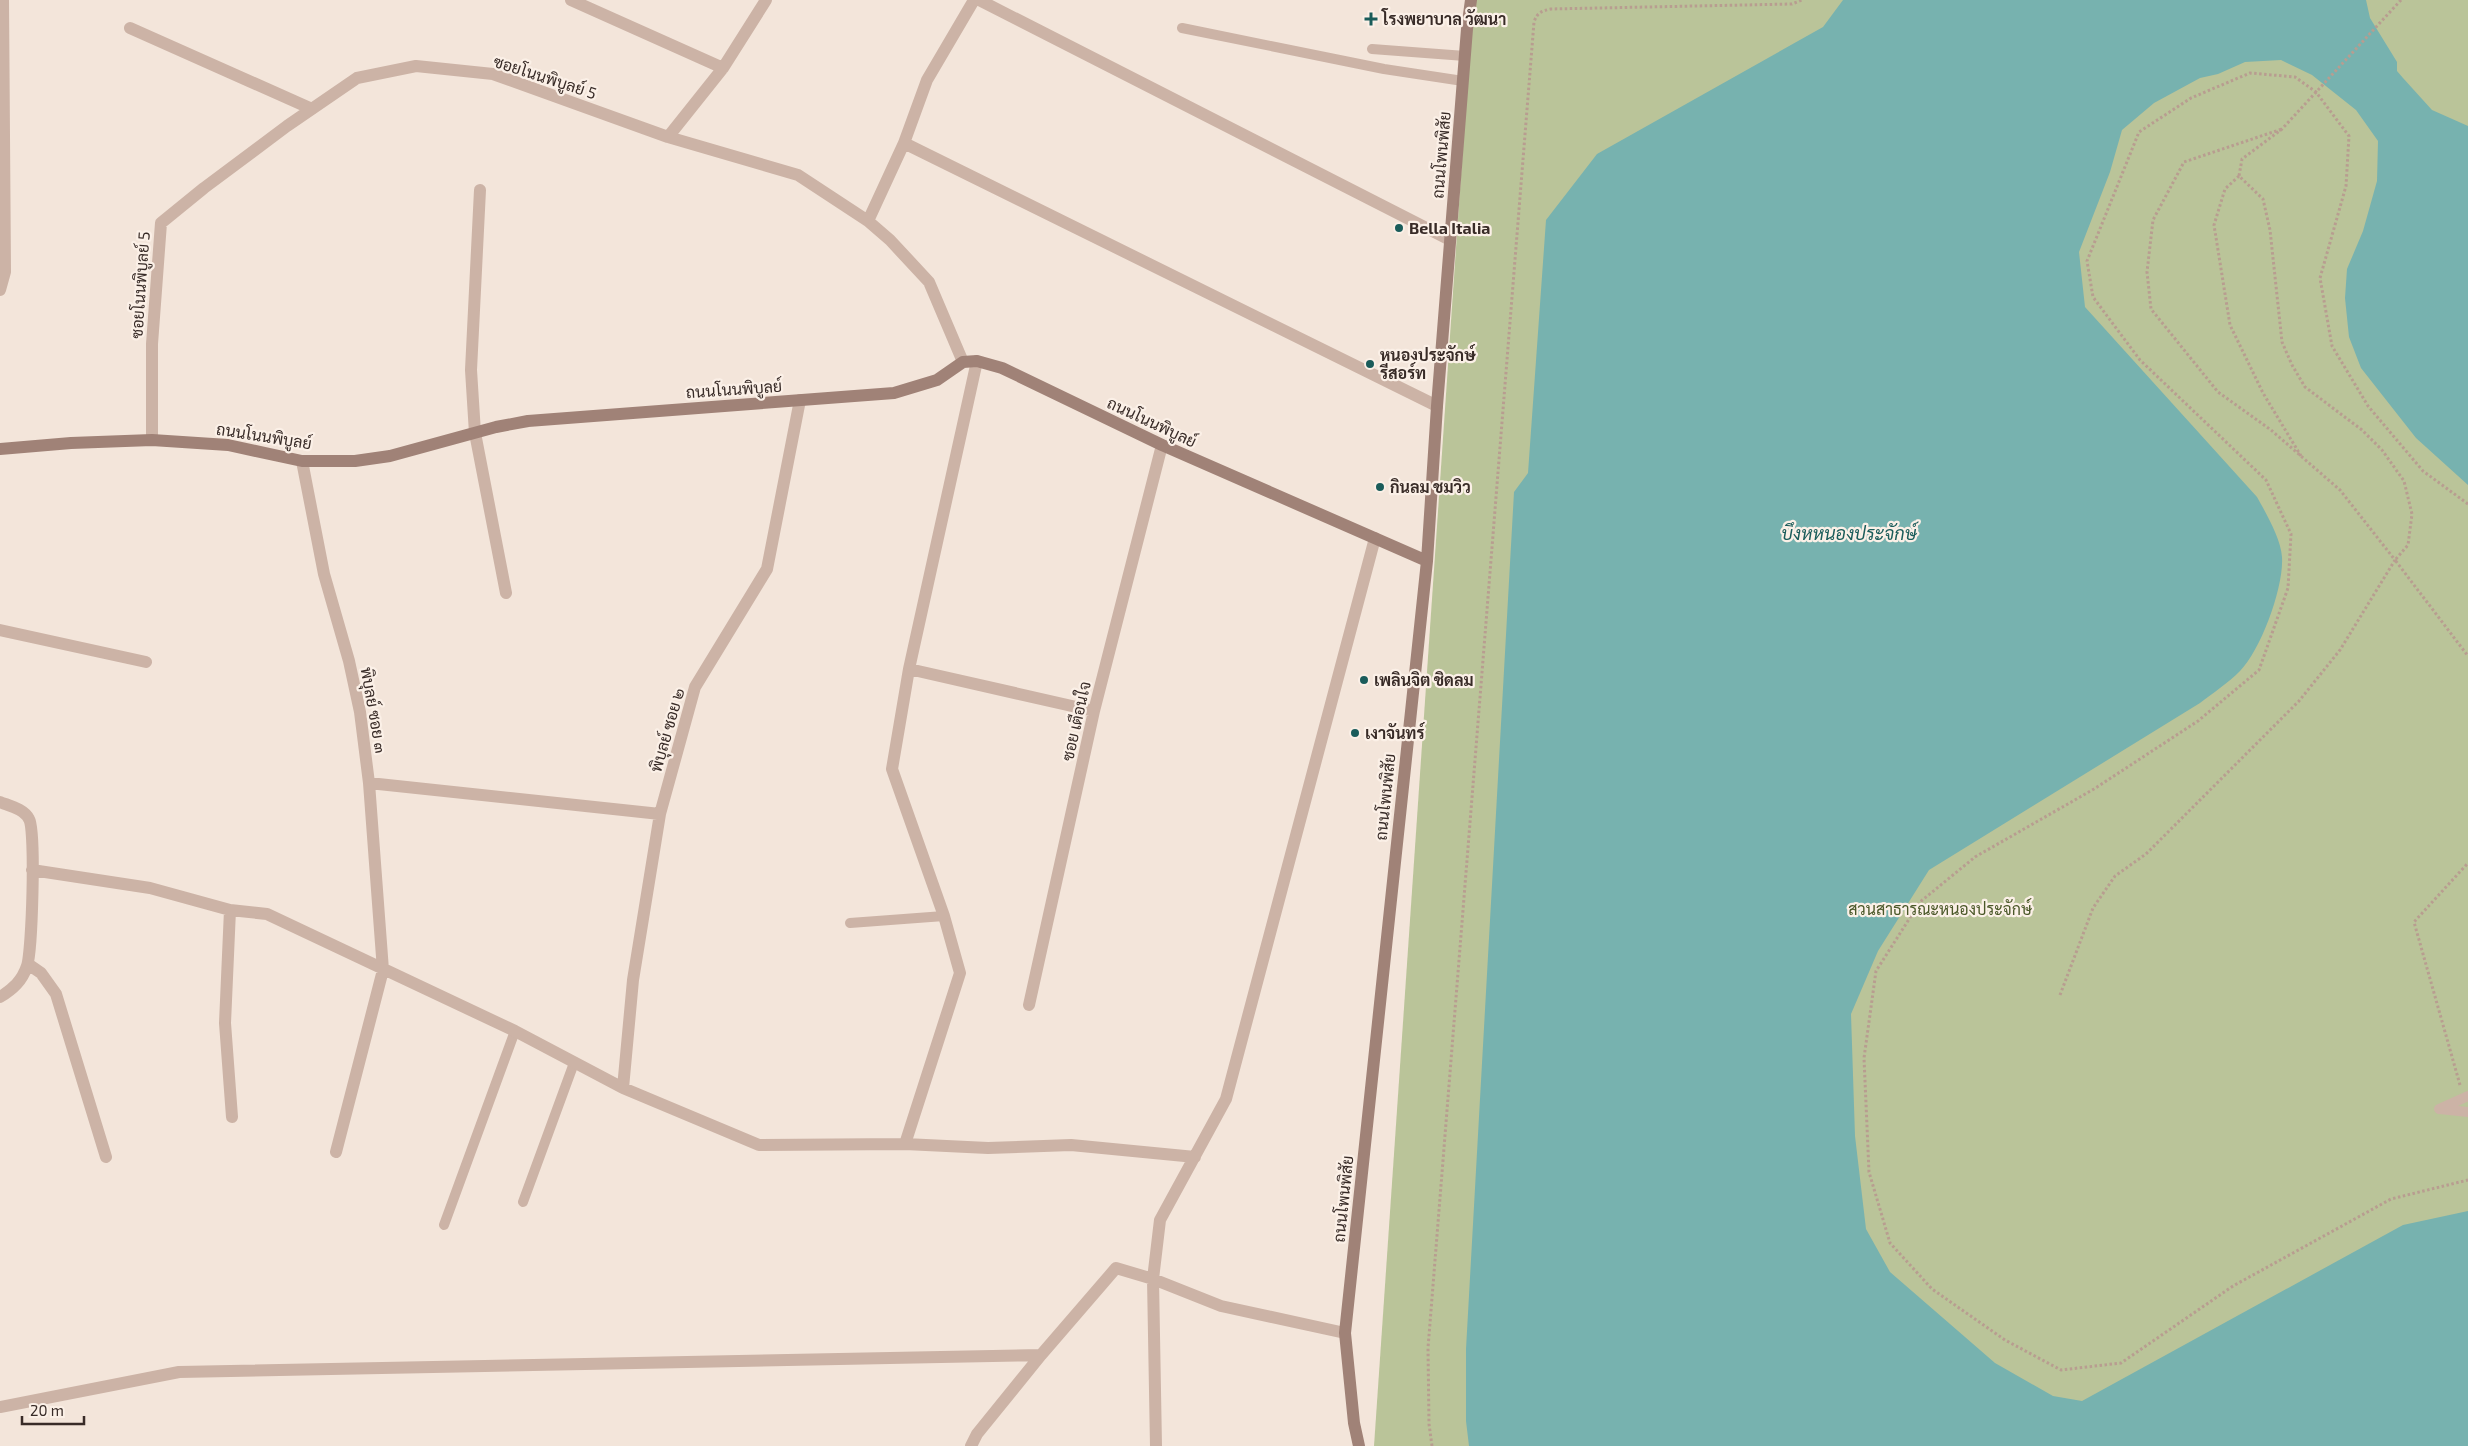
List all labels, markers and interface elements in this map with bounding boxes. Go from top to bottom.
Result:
place label: โรงพยาบาล วัฒนา [1381,8,1506,28]
marker: โรงพยาบาล วัฒนา [1364,12,1378,26]
street label: ซอยโนนพิบูลย์ 5 [490,49,600,105]
street label: ถนนโพนพิสัย [1426,110,1454,199]
place label: Bella Italia [1409,218,1490,237]
marker: Bella Italia [1393,222,1405,234]
street label: ซอยโนนพิบูลย์ 5 [124,231,156,339]
place label: หนองประจักษ์ รีสอร์ท [1380,344,1476,382]
marker: หนองประจักษ์ รีสอร์ท [1364,358,1376,370]
street label: ถนนโนนพิบูลย์ [685,374,783,404]
street label: ถนนโนนพิบูลย์ [1103,391,1201,453]
street label: ถนนโนนพิบูลย์ [215,417,313,455]
place label: กินลม ชมวิว [1390,477,1471,496]
marker: กินลม ชมวิว [1374,481,1386,493]
water label: บึงหหนองประจักษ์ [1781,521,1920,544]
street label: พิบุลย์ ซอย ๓ [355,665,393,755]
place label: เพลินจิต ชิดลม [1374,670,1474,689]
marker: เพลินจิต ชิดลม [1358,674,1370,686]
street label: ซอย เตือนใจ [1056,679,1094,763]
street label: พิบุลย์ ซอย ๒ [644,685,691,775]
place label: เงาจันทร์ [1365,722,1426,742]
marker: เงาจันทร์ [1349,727,1361,739]
street label: ถนนโพนพิสัย [1369,752,1399,841]
park label: สวนสาธารณะหนองประจักษ์ [1848,897,2032,918]
street label: ถนนโพนพิสัย [1327,1154,1357,1243]
scale bar [22,1394,85,1426]
text: 20 m [30,1401,64,1419]

